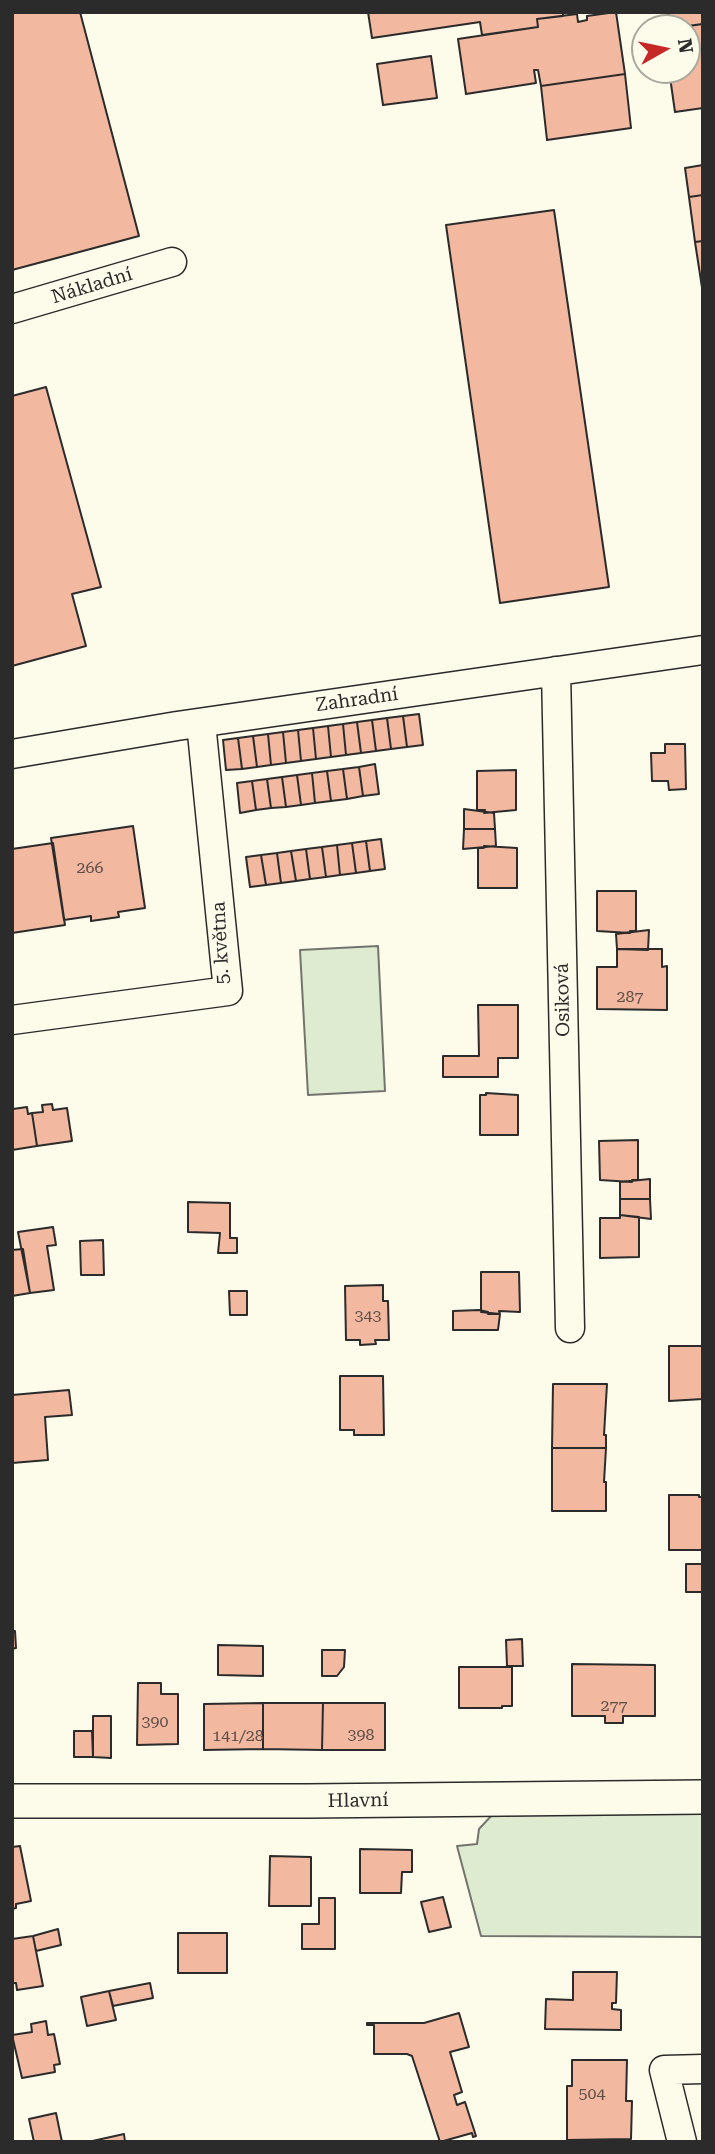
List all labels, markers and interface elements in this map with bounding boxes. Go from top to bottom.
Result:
north arrow [631,14,701,84]
text: N [673,37,698,55]
street label: Nákladní [49,263,135,309]
street label: Zahradní [314,683,400,717]
house number: 266 [77,858,103,878]
street label: 5. května [207,901,235,985]
street label: Osiková [551,963,575,1037]
house number: 287 [617,987,643,1007]
house number: 343 [355,1306,381,1326]
house number: 277 [601,1696,627,1716]
house number: 390 [142,1712,168,1732]
house number: 398 [348,1725,374,1745]
house number: 141/28 [212,1726,264,1746]
street label: Hlavní [327,1789,389,1813]
house number: 504 [579,2084,605,2104]

